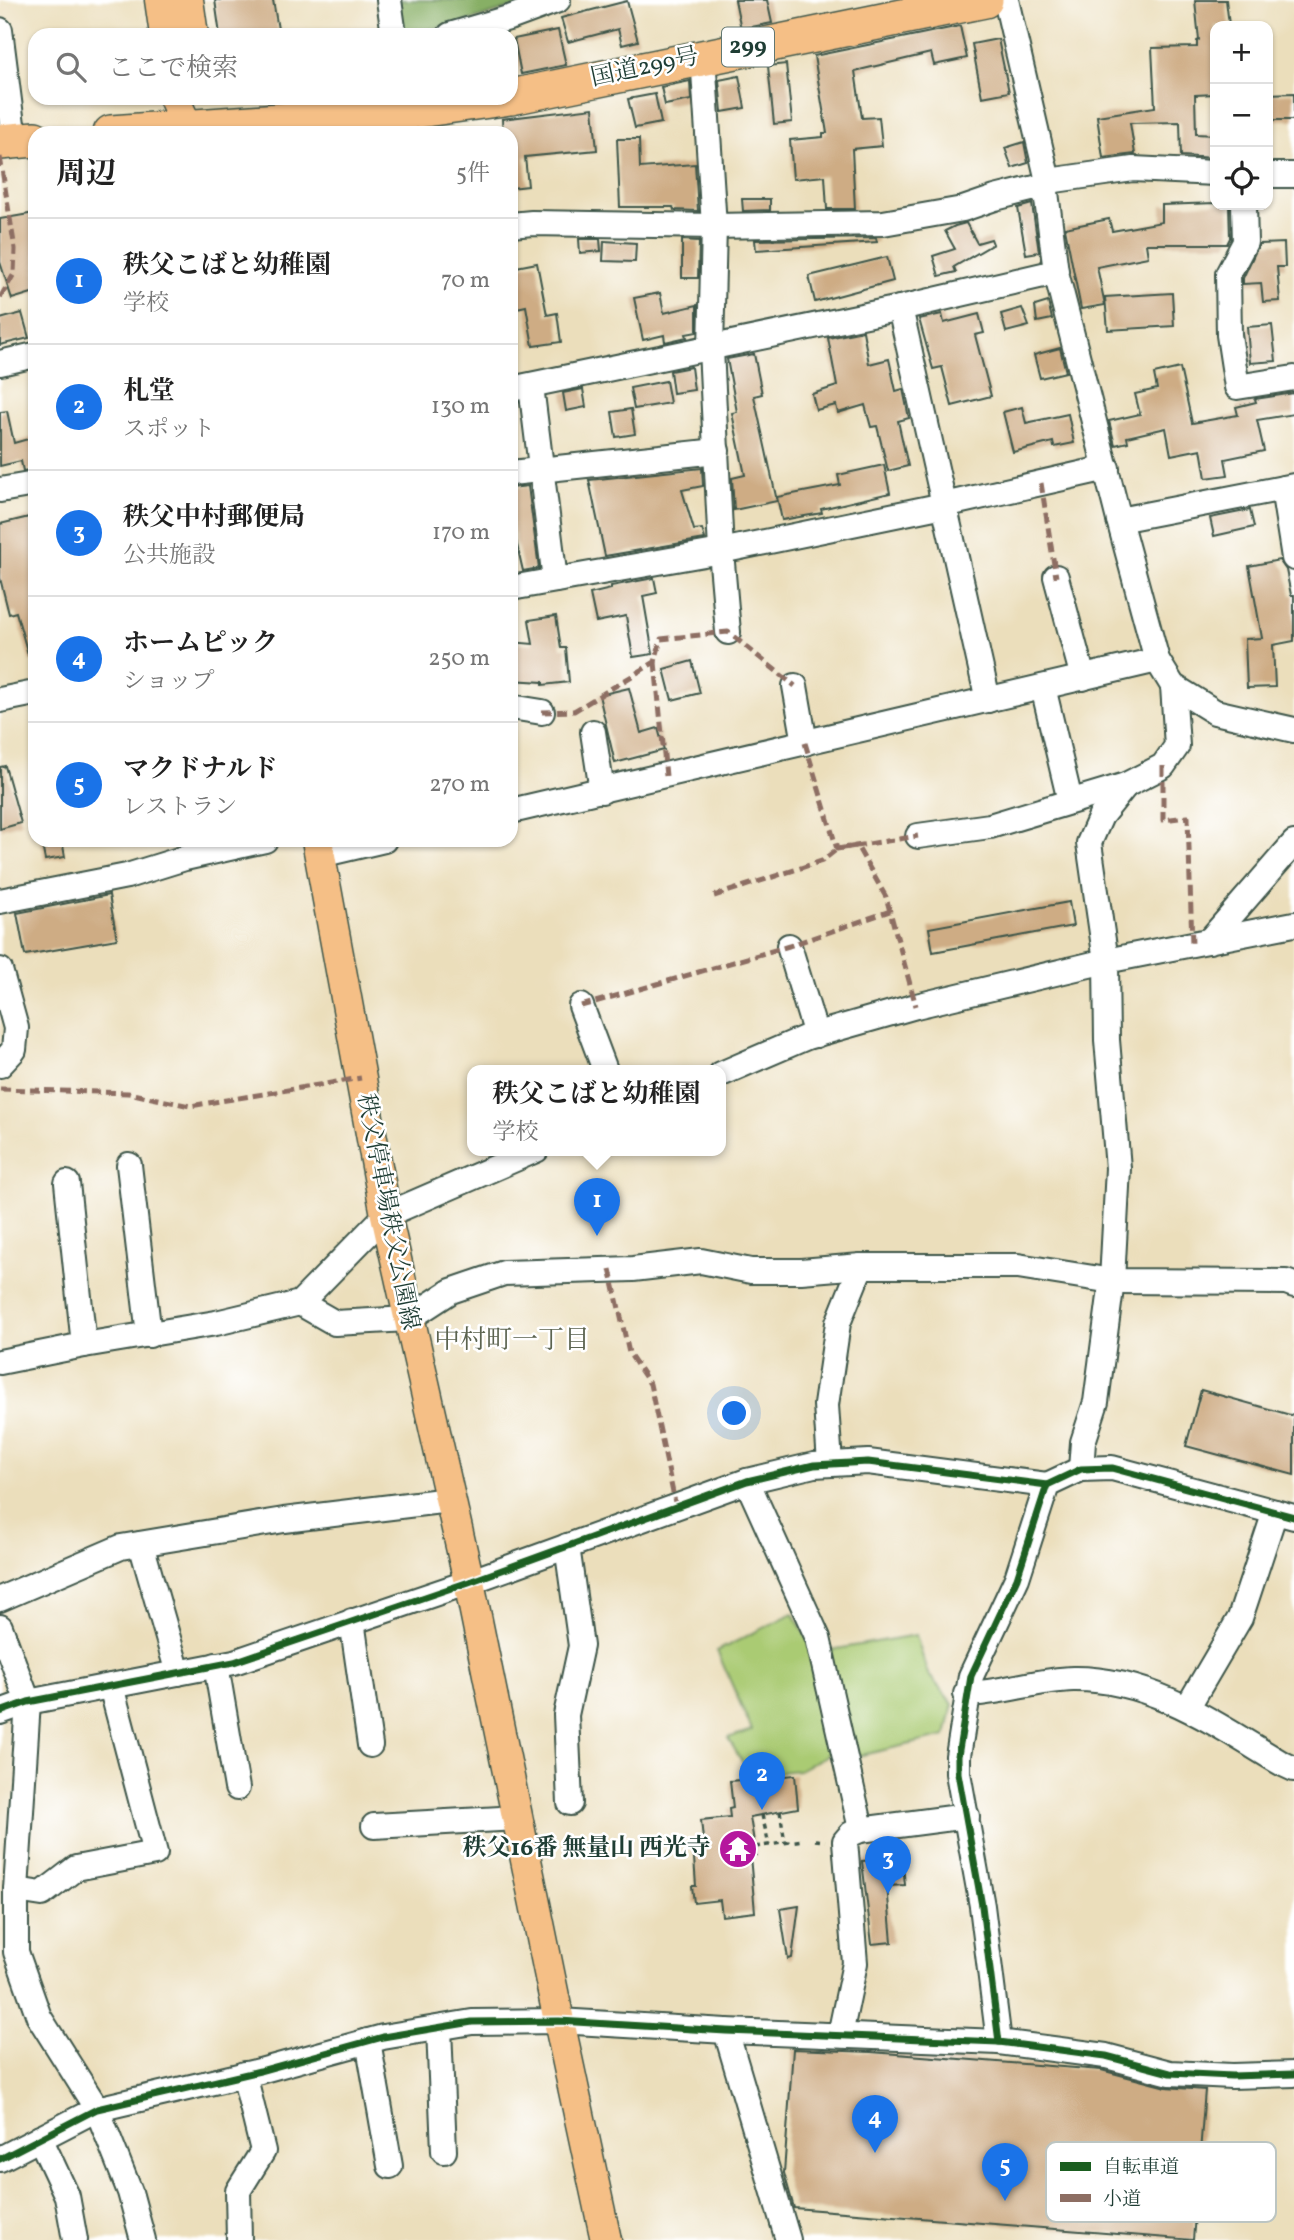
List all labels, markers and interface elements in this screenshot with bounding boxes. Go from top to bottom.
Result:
map controls [1210,21,1273,210]
button: + [1210,21,1273,84]
search box [28,28,518,105]
road number: 299 [722,28,774,66]
street label: 国道299号 [588,40,702,96]
icon: search [52,48,90,86]
text: ここで検索 [108,51,238,87]
button: − [1210,84,1273,147]
button: locate [1210,147,1273,210]
text: 周辺 [56,154,116,196]
text: 5件 [456,158,490,190]
text: 秩父こばと幼稚園 [123,248,331,284]
text: 1 [74,265,84,297]
text: 70 m [441,265,490,297]
text: 学校 [123,288,169,320]
text: 札堂 [123,374,175,410]
text: 2 [73,391,85,423]
text: 130 m [431,391,490,423]
text: スポット [123,414,215,446]
text: 秩父中村郵便局 [123,500,305,536]
text: 3 [73,517,85,549]
text: 170 m [432,517,490,549]
text: 公共施設 [123,540,215,572]
text: ホームピック [123,626,278,662]
text: 4 [72,643,86,675]
text: 250 m [428,643,490,675]
text: ショップ [123,666,215,698]
text: マクドナルド [123,752,278,788]
text: 5 [73,769,85,801]
text: 270 m [429,769,490,801]
text: レストラン [123,792,237,824]
popup [467,1065,726,1156]
text: 秩父こばと幼稚園 [492,1077,701,1113]
street label: 秩父停車場秩父公園線 [347,1091,427,1333]
text: 学校 [492,1117,538,1149]
pin: 1 [574,1178,620,1236]
district label: 中村町一丁目 [434,1323,590,1359]
your location [717,1396,751,1430]
pin: 2 [739,1752,785,1810]
temple icon: 秩父16番 無量山 西光寺 [717,1828,759,1870]
place label: 秩父16番 無量山 西光寺 [463,1832,711,1866]
pin: 3 [865,1836,911,1894]
pin: 4 [852,2095,898,2153]
legend [1046,2142,1276,2222]
pin: 5 [982,2143,1028,2201]
text: 自転車道 [1103,2155,1179,2181]
text: 小道 [1103,2187,1141,2213]

